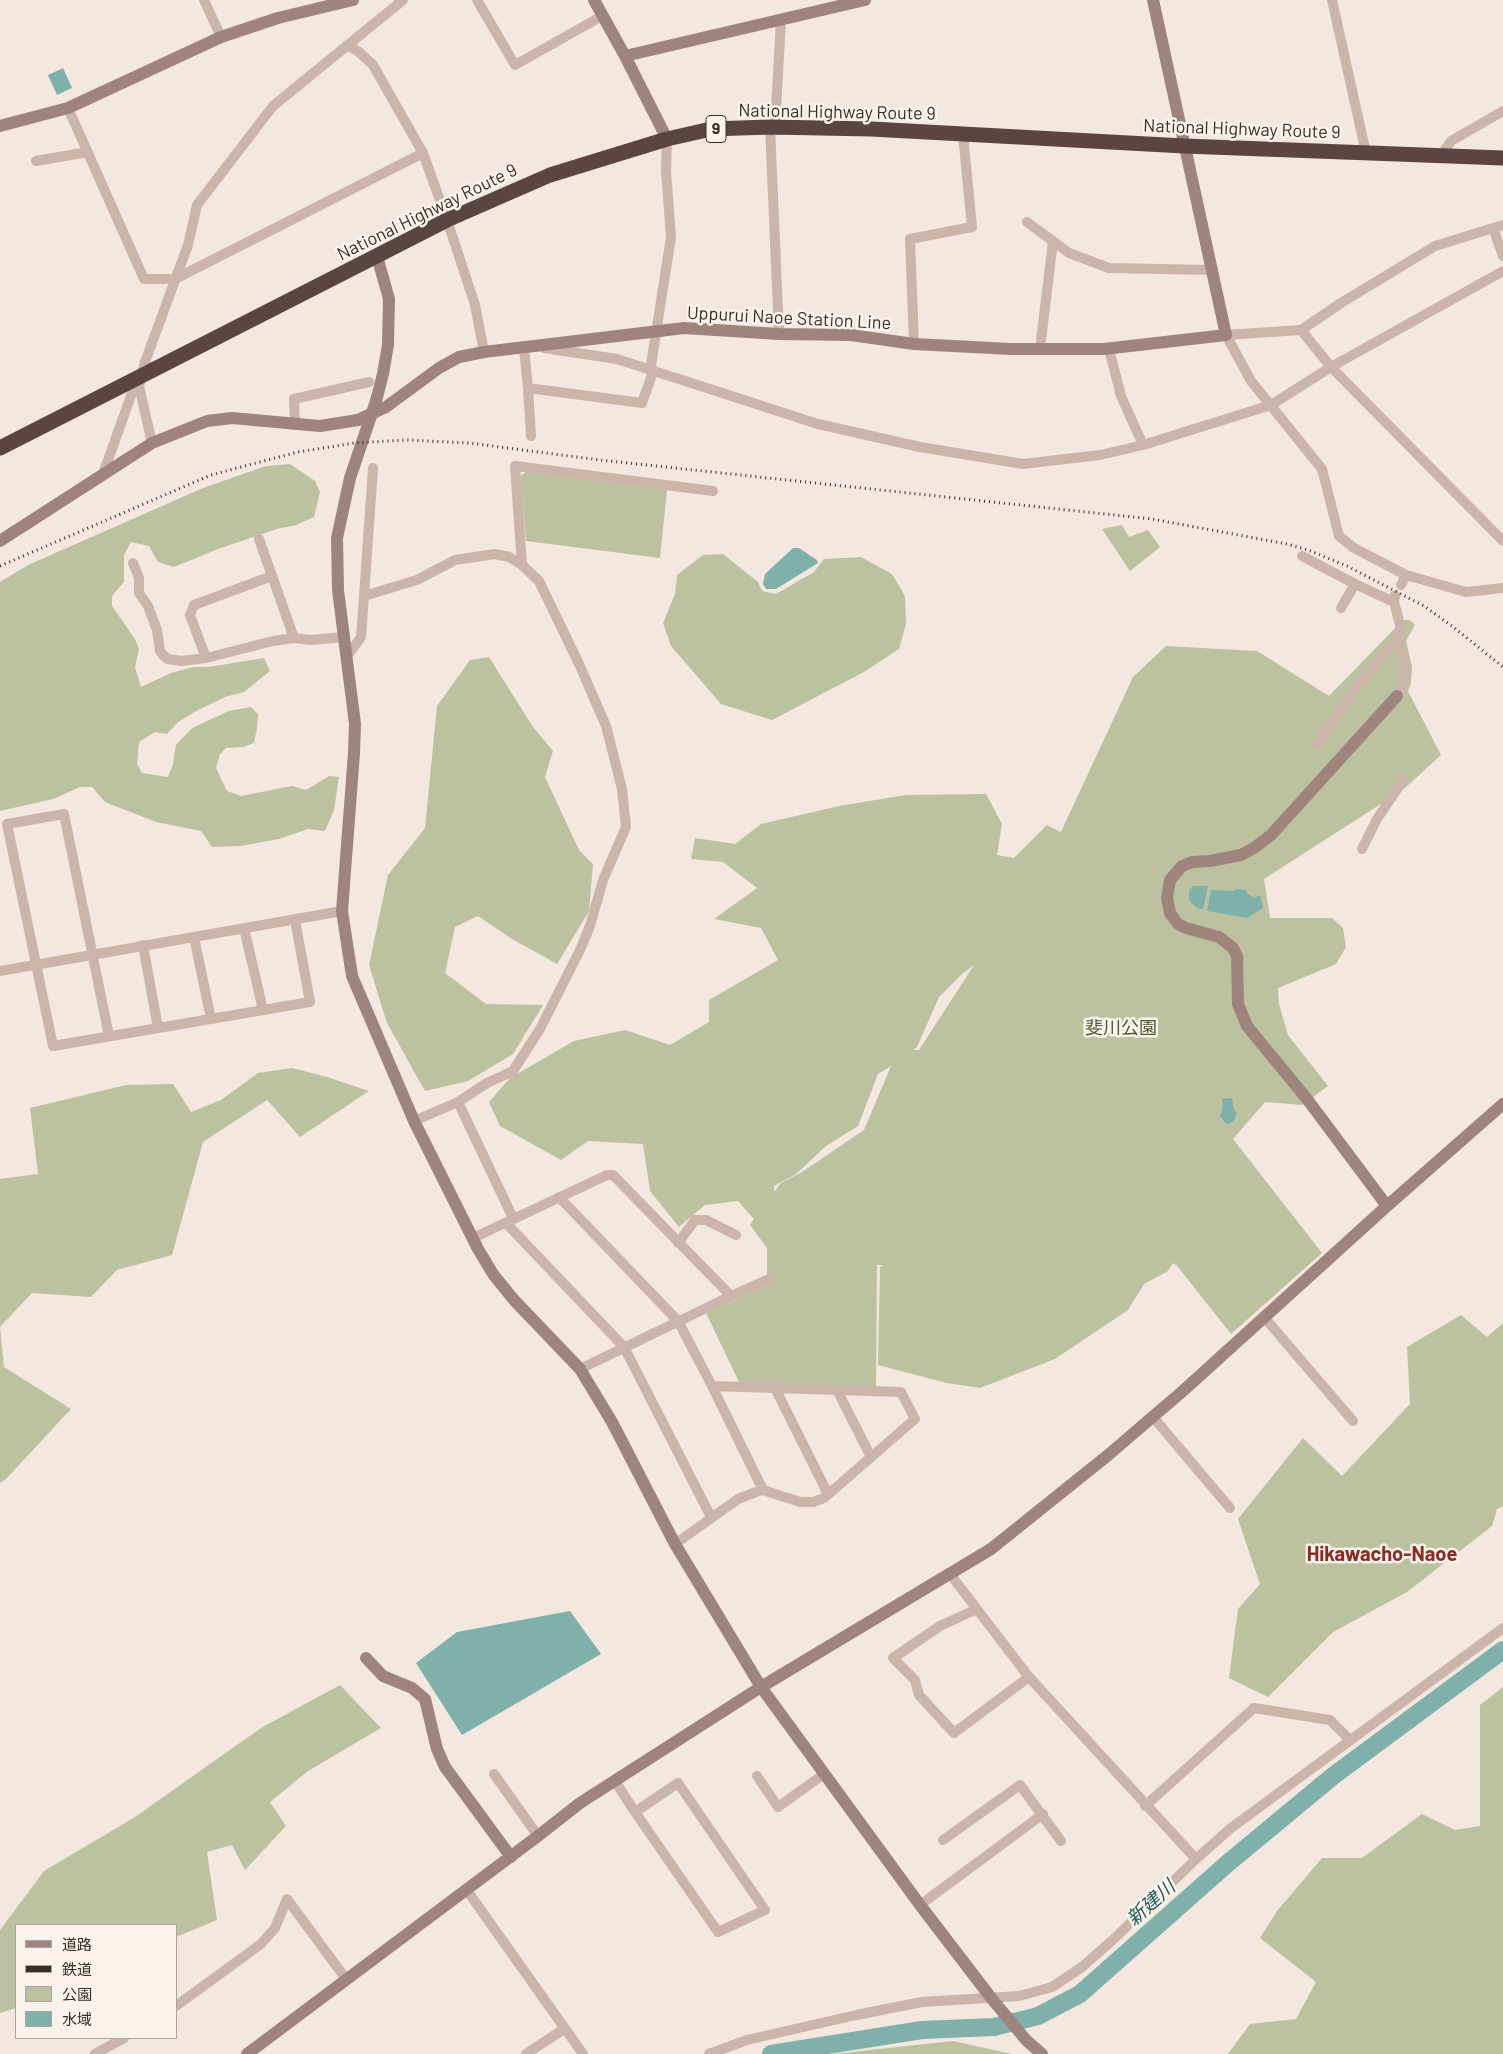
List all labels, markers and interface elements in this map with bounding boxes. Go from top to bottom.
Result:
street label: National Highway Route 9 [738,99,936,125]
street label: National Highway Route 9 [1143,115,1341,143]
road number: 9 [706,116,726,142]
street label: National Highway Route 9 [334,159,520,265]
street label: Uppurui Naoe Station Line [686,302,892,334]
park label: 斐川公園 [1085,1017,1157,1039]
district label: Hikawacho-Naoe [1307,1542,1457,1566]
water label: 新建川 [1122,1875,1180,1931]
legend [15,1924,178,2039]
text: 道路 [62,1935,92,1953]
text: 鉄道 [62,1960,92,1978]
text: 公園 [62,1985,92,2003]
text: 水域 [62,2010,92,2028]

